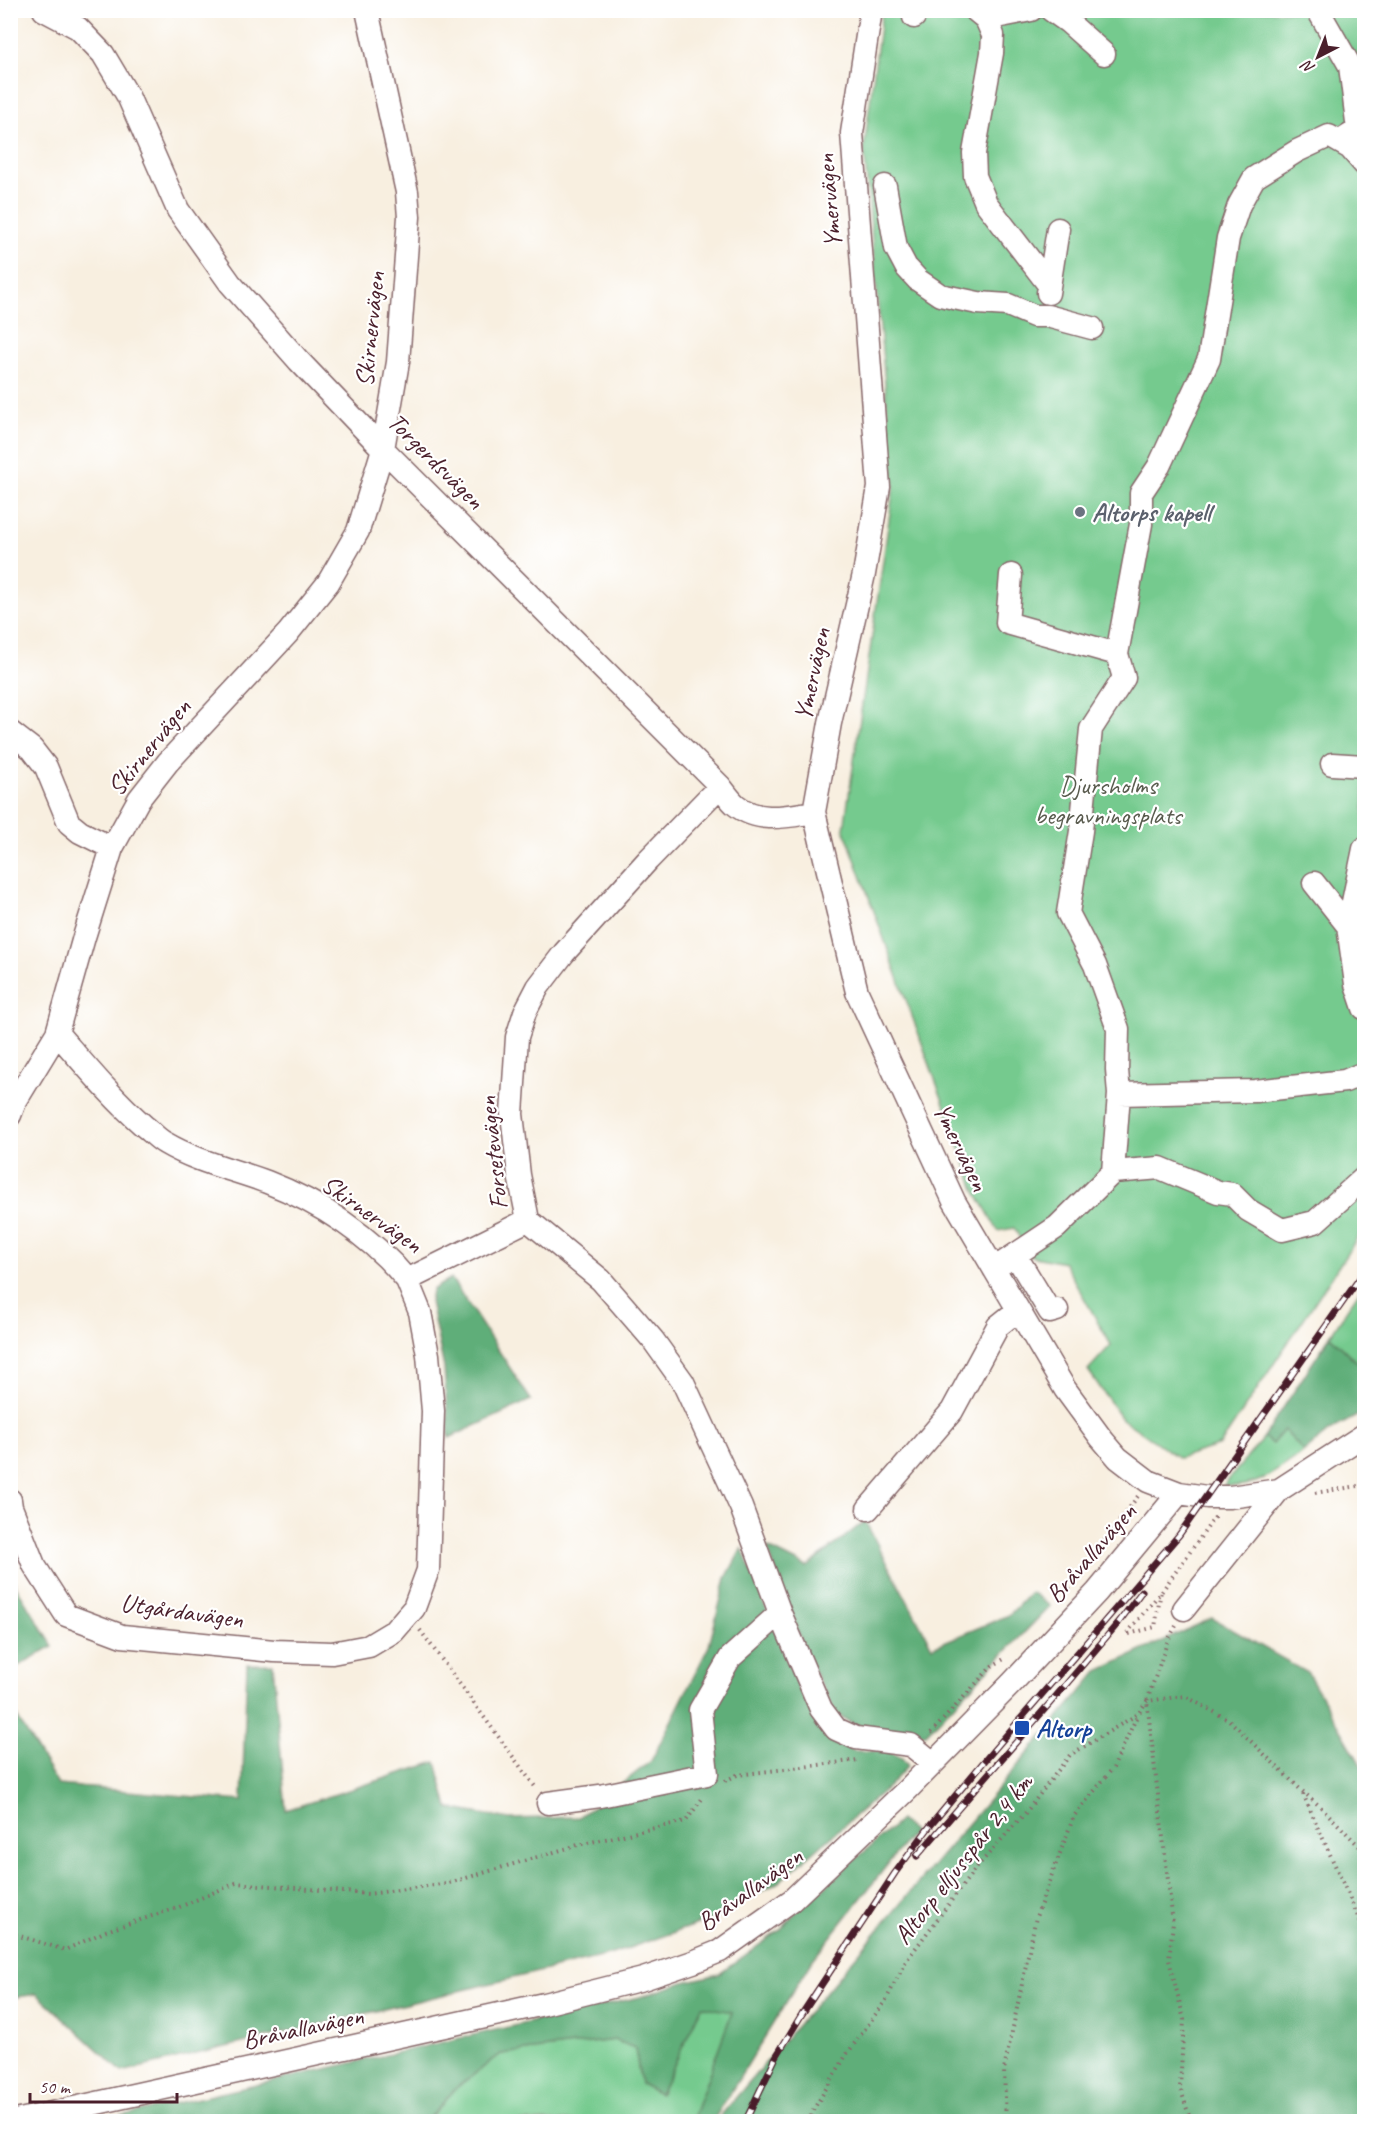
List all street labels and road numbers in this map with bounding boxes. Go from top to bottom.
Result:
street label: Ymervägen [808,152,850,249]
street label: Skirnervägen [348,269,392,388]
street label: Torgerdsvägen [381,406,492,517]
street label: Ymervägen [786,624,838,723]
street label: Skirnervägen [100,691,198,802]
street label: Forsetevägen [471,1095,515,1211]
street label: Ymervägen [926,1098,997,1197]
street label: Skirnervägen [315,1167,429,1261]
street label: Bråvallavägen [1038,1496,1144,1610]
street label: Utgårdavägen [119,1586,246,1636]
street label: Altorp elljusspår 2,4 km [886,1765,1041,1951]
street label: Bråvallavägen [691,1839,809,1938]
street label: Bråvallavägen [240,1999,367,2057]

